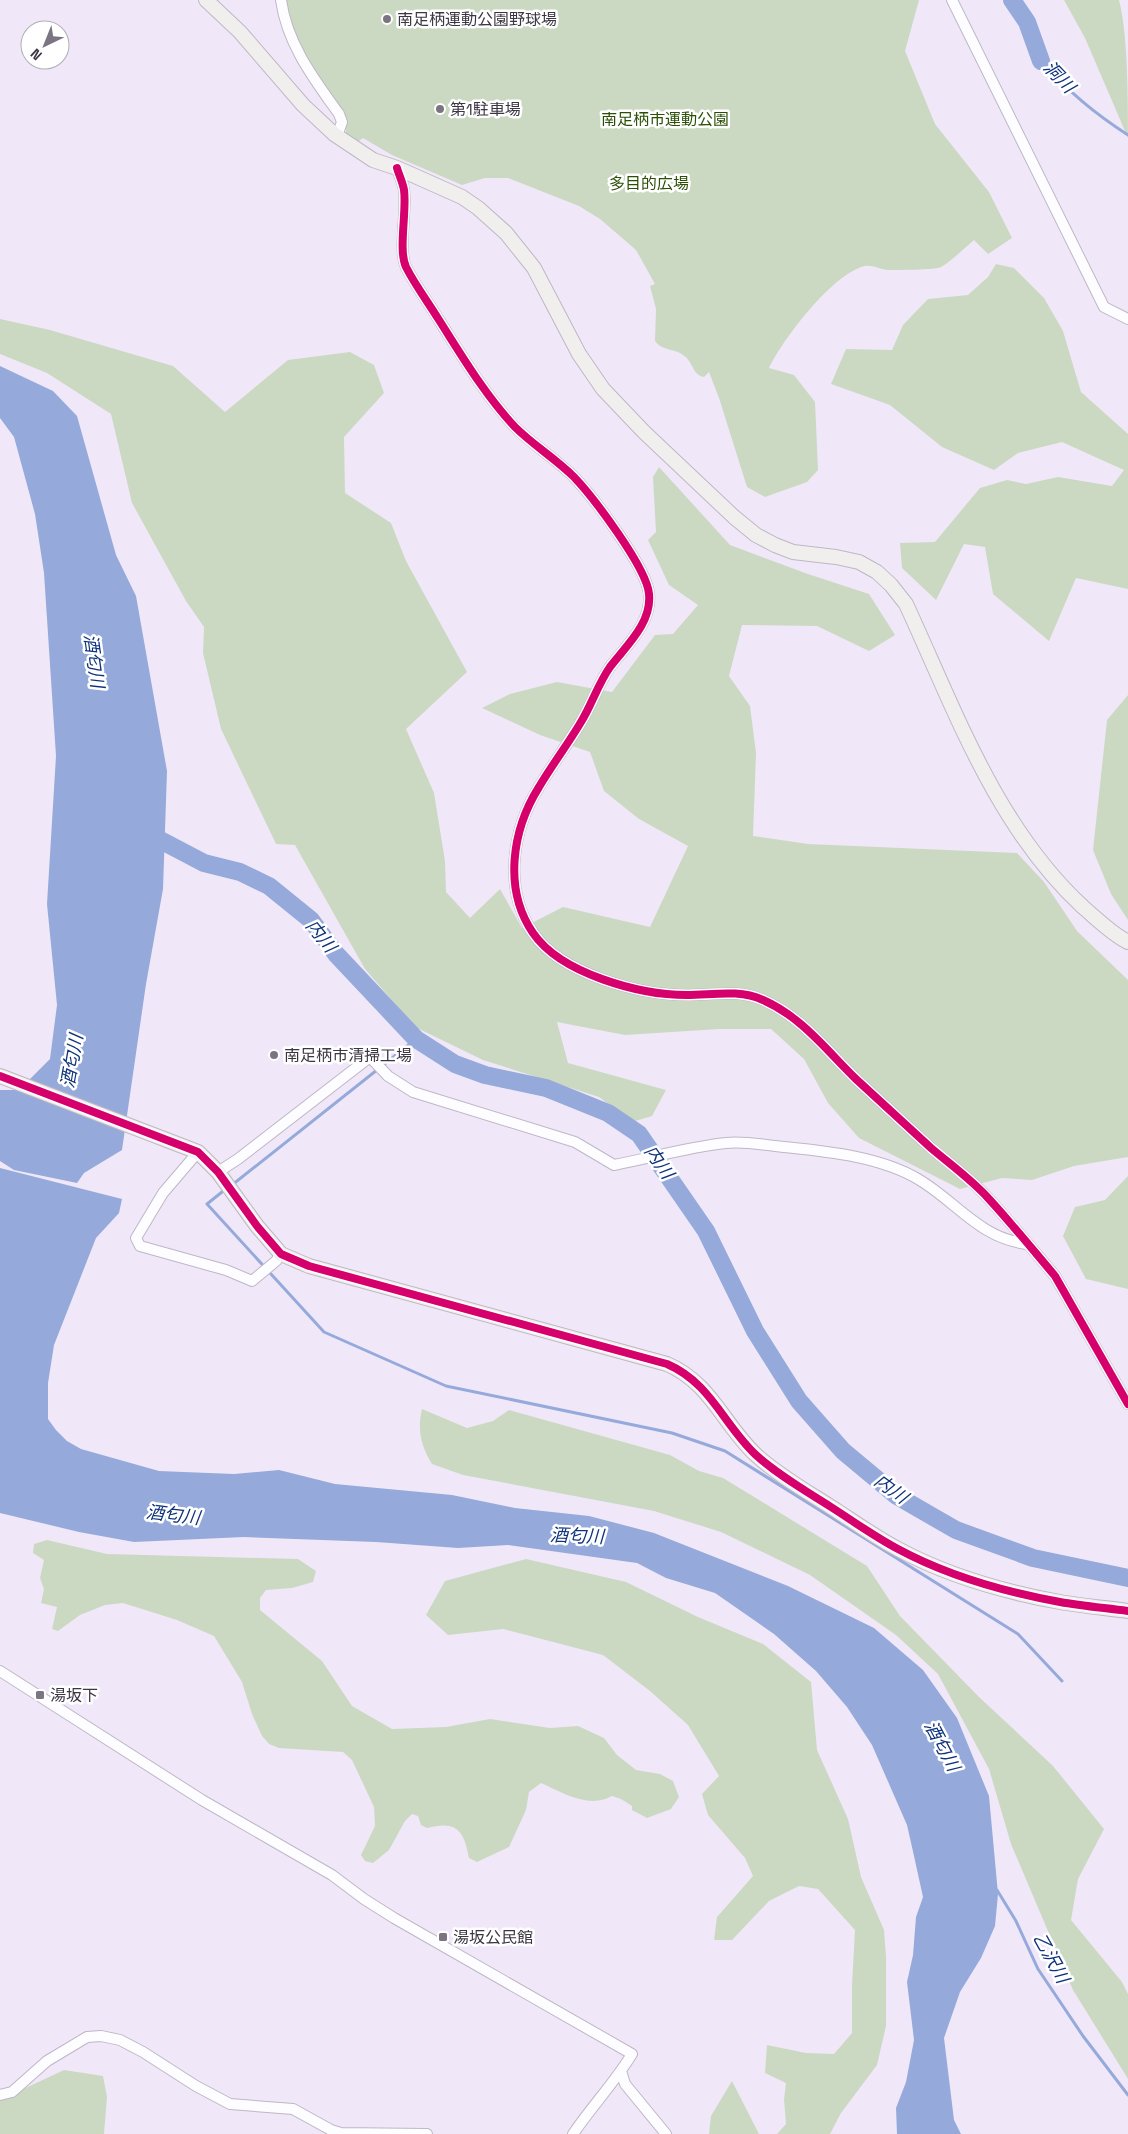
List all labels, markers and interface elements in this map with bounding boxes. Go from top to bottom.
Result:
place label: 南足柄運動公園野球場 [397,9,557,30]
marker: 南足柄運動公園野球場 [381,13,393,25]
north arrow [20,20,70,70]
text: N [27,45,46,64]
water label: 洞川 [1039,56,1082,99]
place label: 第1駐車場 [450,99,521,120]
marker: 第1駐車場 [434,103,446,115]
park label: 南足柄市運動公園 [601,109,729,130]
park label: 多目的広場 [609,173,689,194]
water label: 酒匂川 [79,633,110,691]
water label: 内川 [301,914,343,958]
water label: 酒匂川 [55,1030,88,1089]
place label: 南足柄市清掃工場 [284,1045,412,1066]
marker: 南足柄市清掃工場 [268,1049,280,1061]
water label: 内川 [640,1140,680,1185]
water label: 内川 [870,1469,914,1510]
water label: 酒匂川 [145,1500,203,1529]
water label: 酒匂川 [550,1523,606,1548]
place label: 湯坂下 [50,1685,98,1706]
marker: 湯坂下 [34,1689,46,1701]
water label: 酒匂川 [920,1717,966,1777]
place label: 湯坂公民館 [453,1927,533,1948]
water label: 乙沢川 [1028,1929,1076,1989]
marker: 湯坂公民館 [437,1931,449,1943]

